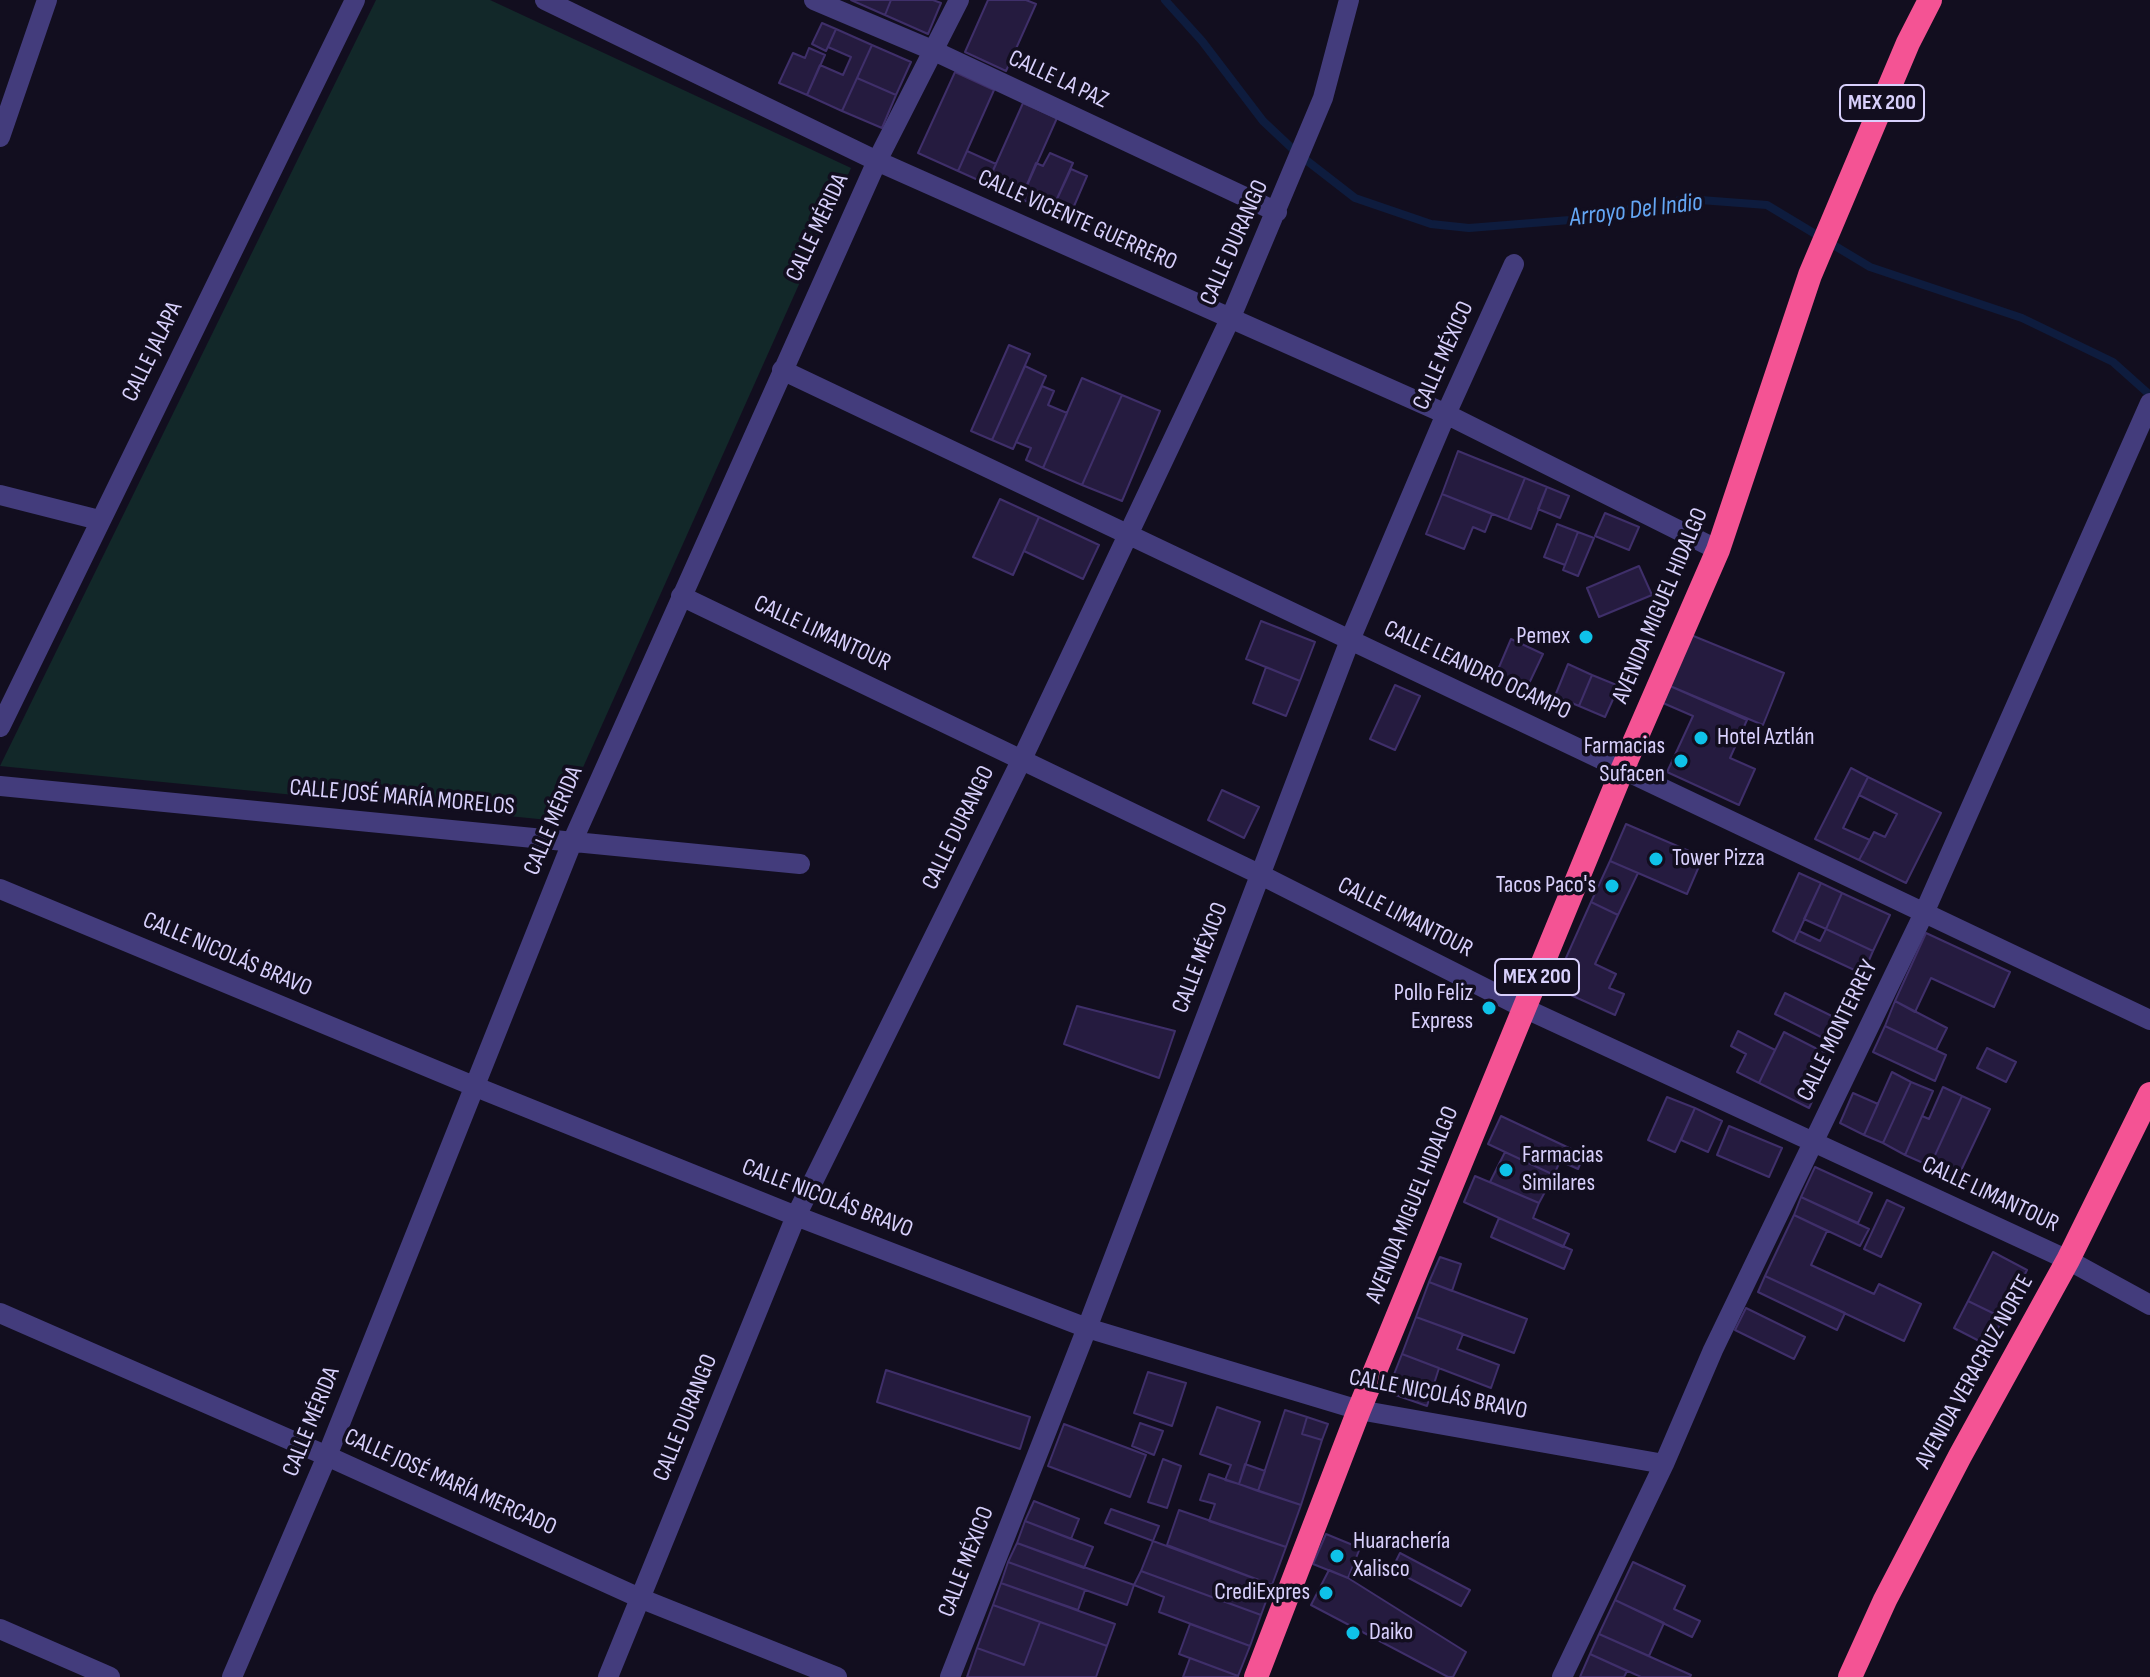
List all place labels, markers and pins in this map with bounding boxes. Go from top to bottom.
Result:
place label: Pemex [1516,623,1570,651]
marker: Pemex [1577,628,1595,646]
place label: Hotel Aztlán [1717,724,1815,752]
marker: Hotel Aztlán [1692,729,1710,747]
place label: Farmacias Sufacen [1584,733,1665,789]
marker: Farmacias Sufacen [1672,752,1690,770]
place label: Tower Pizza [1672,845,1765,873]
marker: Tower Pizza [1647,850,1665,868]
place label: Tacos Paco's [1496,872,1596,900]
marker: Tacos Paco's [1603,877,1621,895]
place label: Pollo Feliz Express [1394,980,1473,1036]
marker: Pollo Feliz Express [1480,999,1498,1017]
place label: Farmacias Similares [1522,1142,1603,1198]
marker: Farmacias Similares [1497,1161,1515,1179]
place label: Huarachería Xalisco [1353,1528,1450,1584]
marker: Huarachería Xalisco [1328,1547,1346,1565]
place label: CrediExpres [1214,1579,1310,1607]
marker: CrediExpres [1317,1584,1335,1602]
place label: Daiko [1369,1619,1413,1647]
marker: Daiko [1344,1624,1362,1642]

